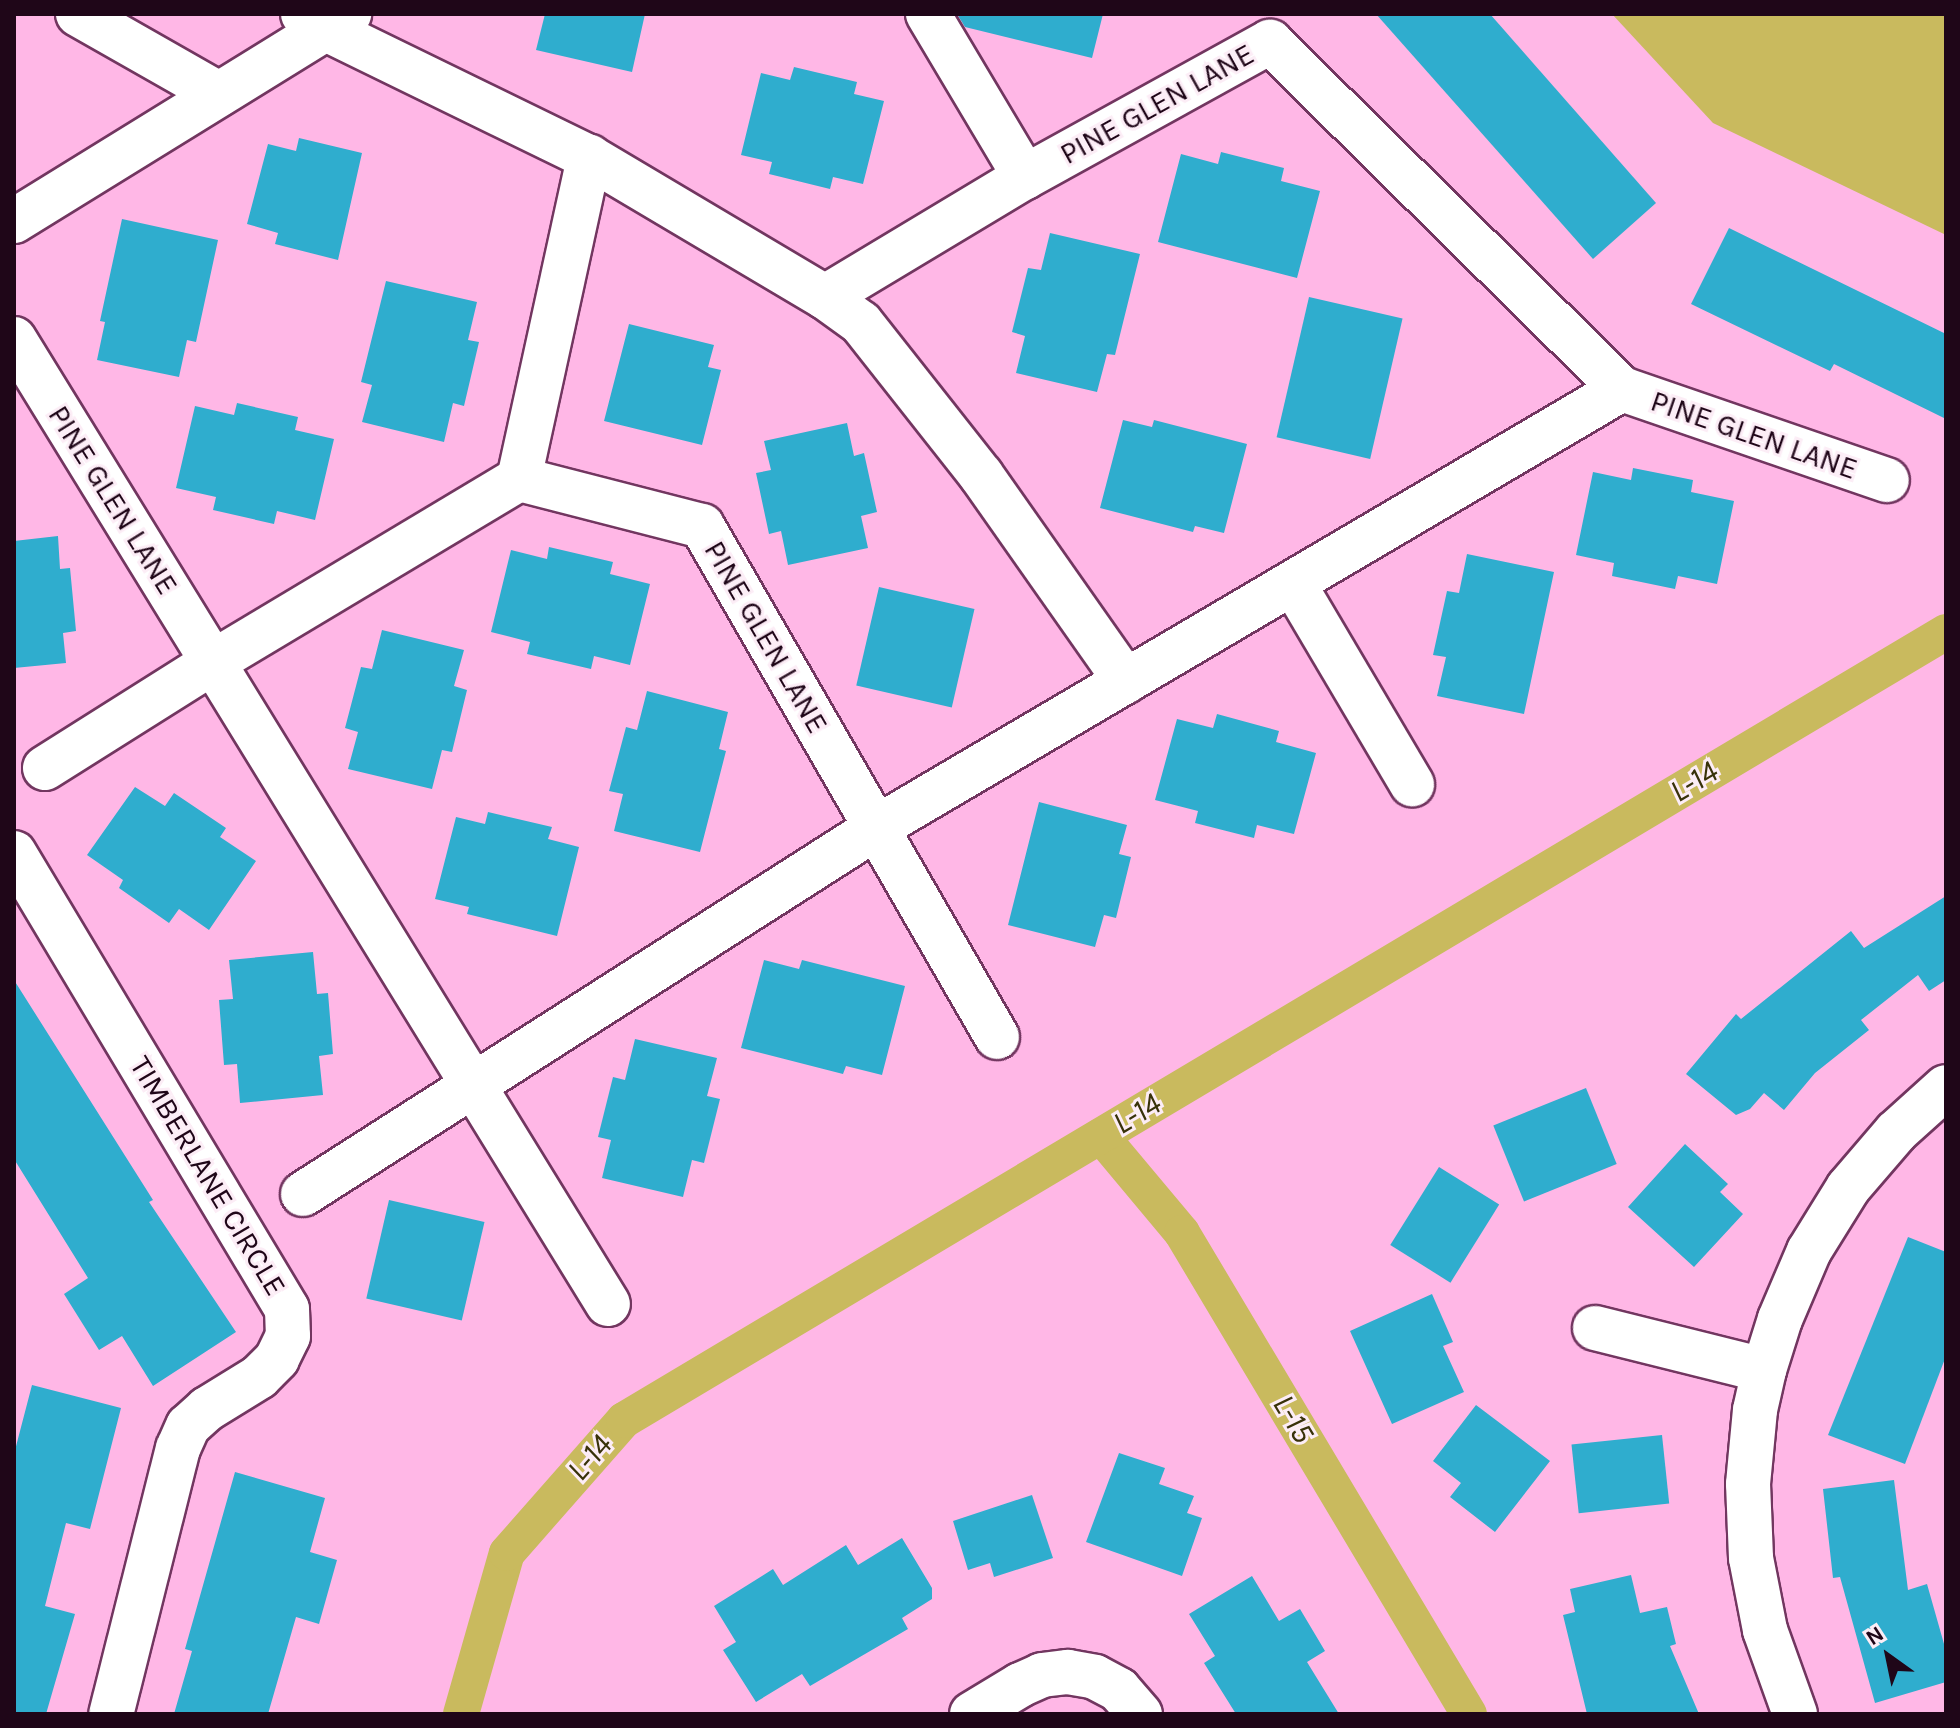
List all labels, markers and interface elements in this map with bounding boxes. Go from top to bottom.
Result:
street label: PINE GLEN LANE [1054,36,1260,172]
street label: PINE GLEN LANE [1646,383,1862,487]
street label: PINE GLEN LANE [41,399,185,601]
street label: PINE GLEN LANE [696,534,836,740]
water label: L-14 [1663,753,1725,811]
street label: TIMBERLANE CIRCLE [122,1050,294,1302]
water label: L-14 [1106,1085,1168,1143]
water label: L-15 [1264,1388,1322,1450]
water label: L-14 [559,1427,621,1489]
north arrow [1848,1616,1928,1696]
text: N [1861,1621,1889,1651]

